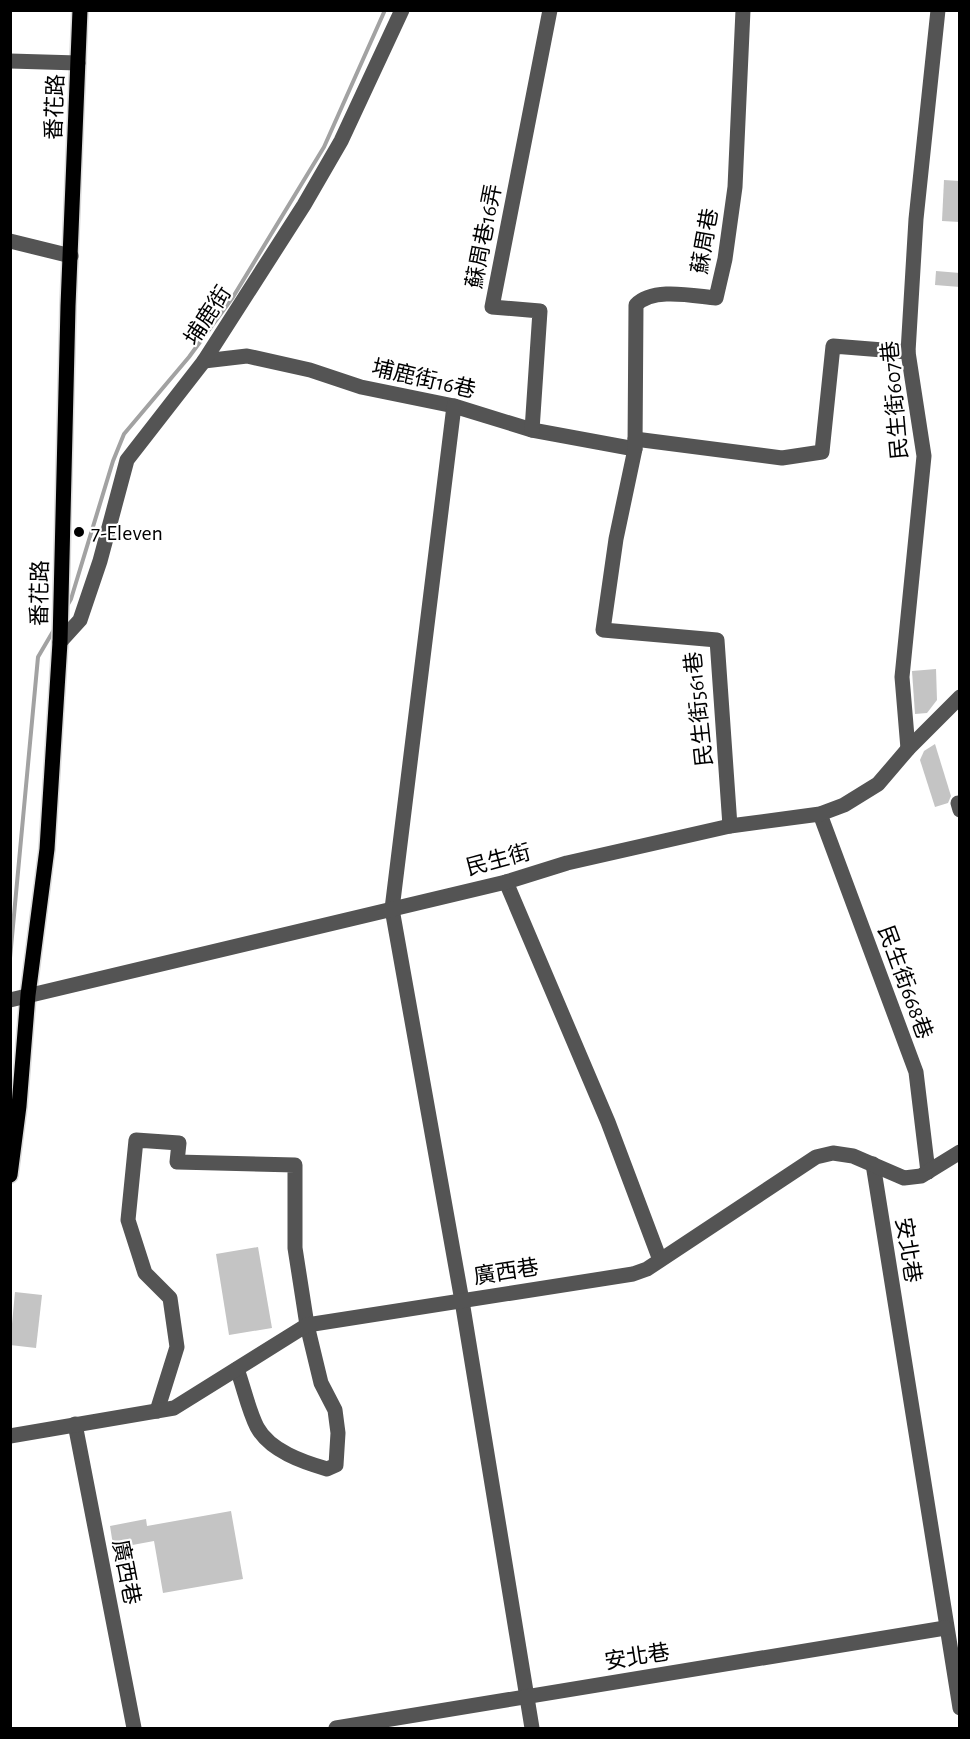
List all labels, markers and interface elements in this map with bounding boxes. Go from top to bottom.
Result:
street label: 番花路 [42,74,67,140]
street label: 蘇周巷16弄 [462,182,505,290]
street label: 蘇周巷 [687,207,722,276]
street label: 埔鹿街 [180,281,235,349]
street label: 民生街607巷 [878,340,911,460]
street label: 埔鹿街16巷 [370,355,478,402]
place label: 7-Eleven [91,522,163,544]
marker: 7-Eleven [72,525,86,539]
street label: 番花路 [27,560,52,626]
street label: 民生街561巷 [681,651,716,767]
street label: 民生街 [463,840,533,879]
street label: 民生街668巷 [874,922,937,1042]
street label: 安北巷 [892,1216,925,1284]
street label: 廣西巷 [472,1255,540,1288]
street label: 廣西巷 [109,1537,144,1607]
street label: 安北巷 [603,1640,671,1673]

